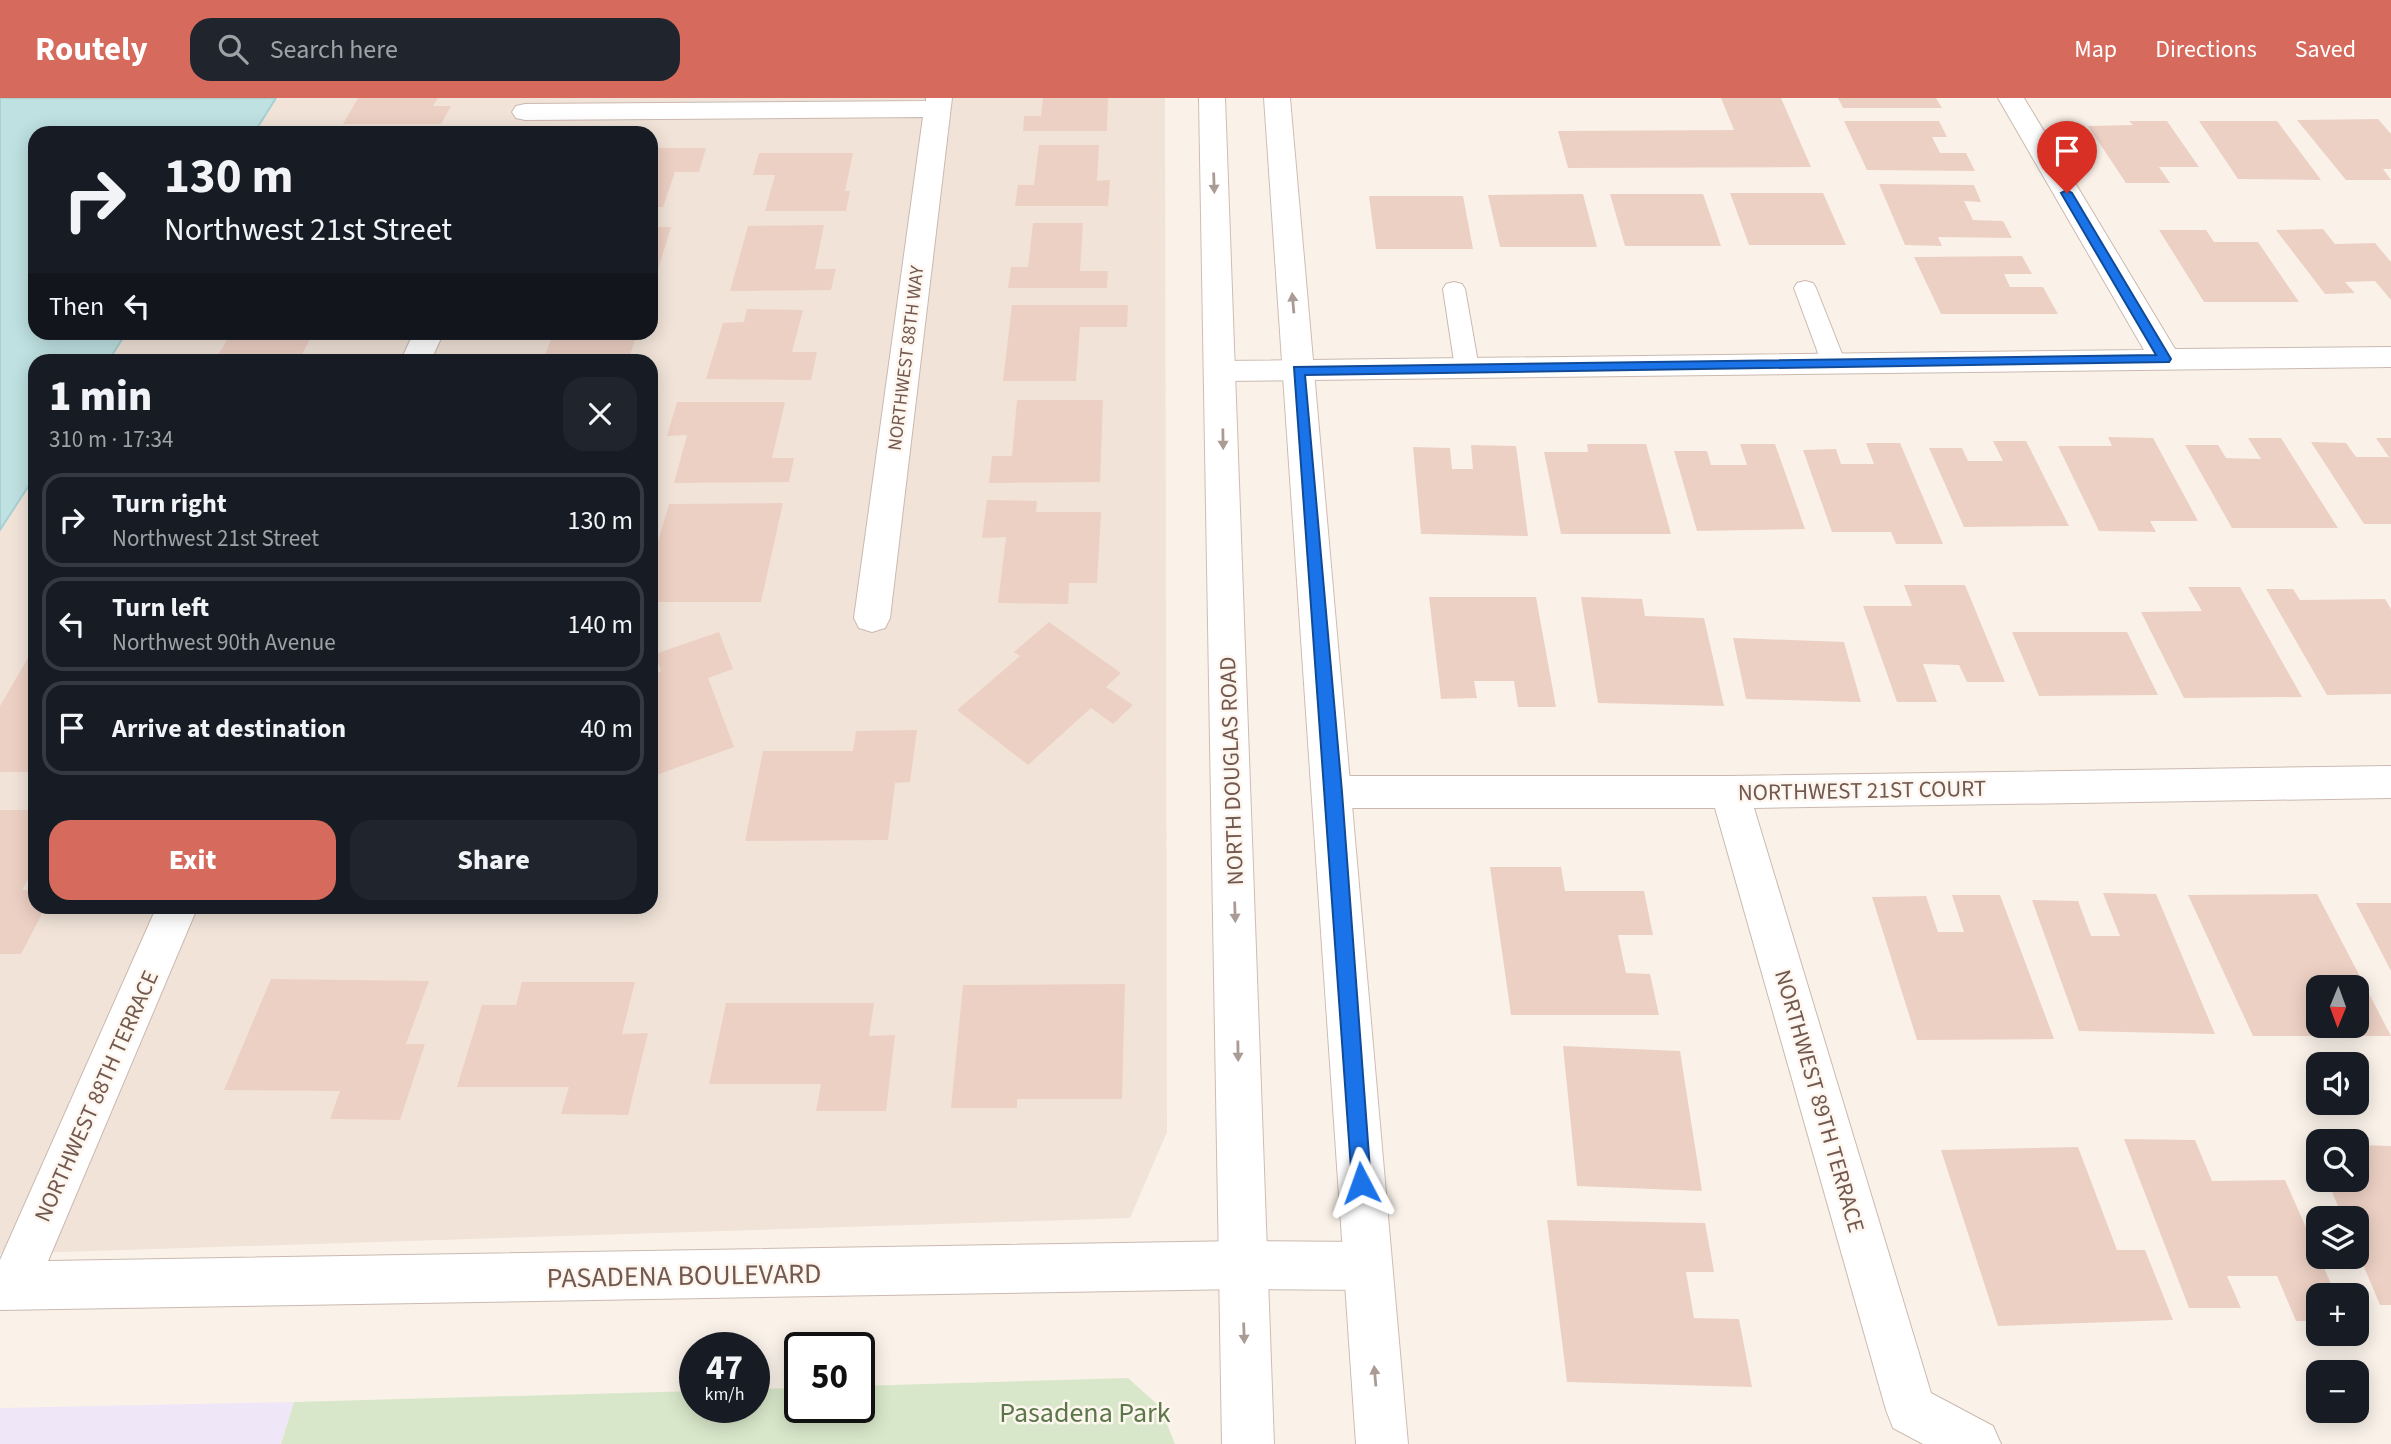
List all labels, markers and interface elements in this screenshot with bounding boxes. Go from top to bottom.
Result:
search box [190,18,680,81]
text: Routely [35,26,148,73]
icon: search [214,30,252,68]
text: Search here [270,31,398,68]
text: Map [2074,32,2117,67]
text: Directions [2155,32,2257,67]
text: Saved [2295,32,2356,67]
pin [2037,121,2097,193]
icon: arrive [2048,132,2086,170]
text: 130 m [164,142,293,212]
icon: right [49,154,140,245]
one-way arrow [1209,172,1220,194]
text: Northwest 21st Street [164,207,452,253]
street label: NORTHWEST 88TH WAY [882,263,931,452]
icon: left [118,287,156,325]
text: Then [49,288,104,325]
one-way arrow [1287,291,1298,313]
text: 1 min [49,367,152,427]
button: close [563,377,637,451]
text: 310 m · 17:34 [49,423,173,456]
one-way arrow [1217,429,1228,451]
text: Turn right [112,485,227,522]
icon: right [53,501,91,539]
text: 130 m [567,502,633,539]
text: Northwest 21st Street [112,522,319,555]
text: Turn left [112,589,209,626]
icon: left [53,605,91,643]
text: 140 m [567,606,633,643]
text: Northwest 90th Avenue [112,626,336,659]
street label: NORTH DOUGLAS ROAD [1211,656,1252,886]
icon: arrive [53,709,91,747]
text: Arrive at destination [112,710,346,747]
text: 40 m [580,710,633,747]
street label: NORTHWEST 21ST COURT [1737,772,1987,809]
button: Exit [49,820,336,900]
button: Share [350,820,637,900]
one-way arrow [1229,901,1241,923]
street label: NORTHWEST 88TH TERRACE [26,965,167,1227]
street label: NORTHWEST 89TH TERRACE [1766,966,1873,1236]
north arrow [2306,975,2370,1038]
map controls [2306,975,2369,1423]
one-way arrow [1233,1040,1244,1062]
button: sound [2306,1052,2369,1115]
button: search [2306,1129,2369,1192]
position arrow [1324,1146,1398,1220]
button: layers [2306,1206,2369,1269]
street label: PASADENA BOULEVARD [546,1254,822,1298]
button: + [2306,1283,2369,1346]
one-way arrow [1239,1322,1250,1344]
speed limit sign: 50 [784,1332,875,1423]
text: 47 [706,1343,743,1393]
button: − [2306,1360,2369,1423]
one-way arrow [1369,1365,1380,1387]
text: km/h [705,1382,744,1407]
park label: Pasadena Park [999,1393,1171,1433]

